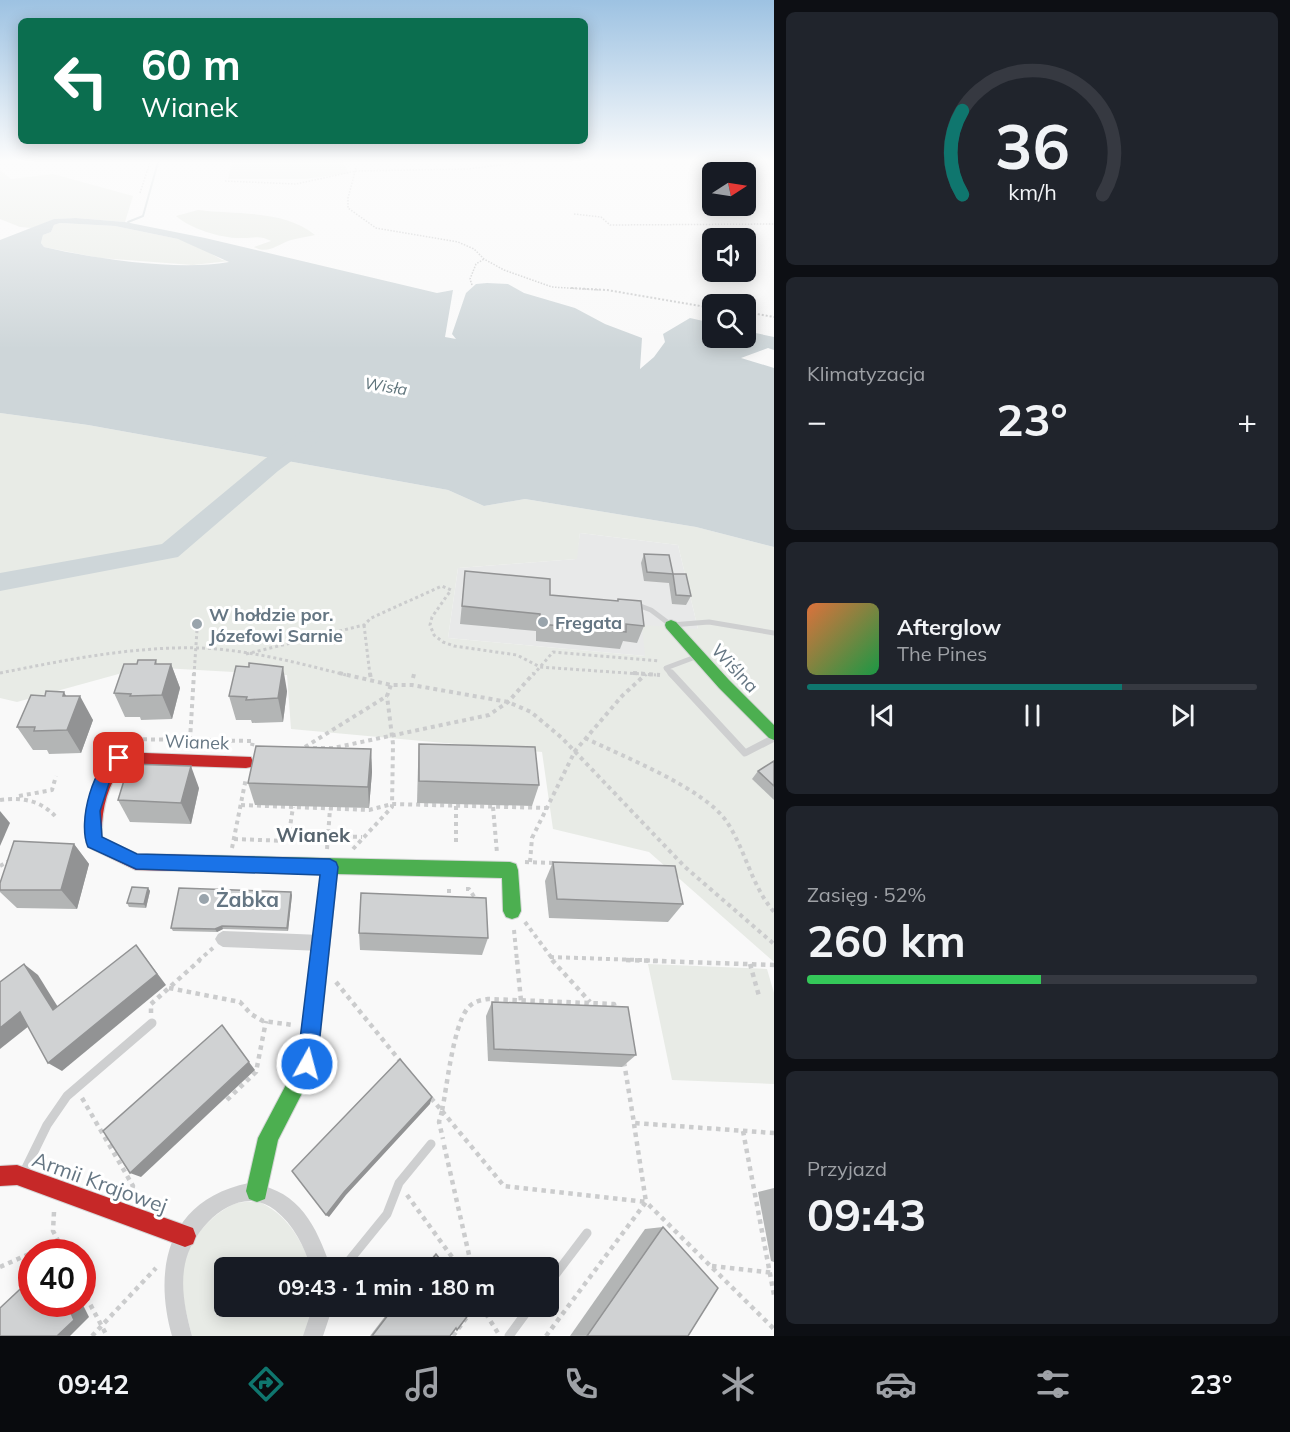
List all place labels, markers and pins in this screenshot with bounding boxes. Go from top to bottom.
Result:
place label: W hołdzie por. Józefowi Sarnie [209,603,343,647]
place label: Fregata [555,611,622,634]
marker: Fregata [536,615,550,629]
marker: W hołdzie por. Józefowi Sarnie [190,617,204,631]
pin [93,732,144,783]
place label: Żabka [216,886,279,912]
marker: Żabka [197,892,211,906]

